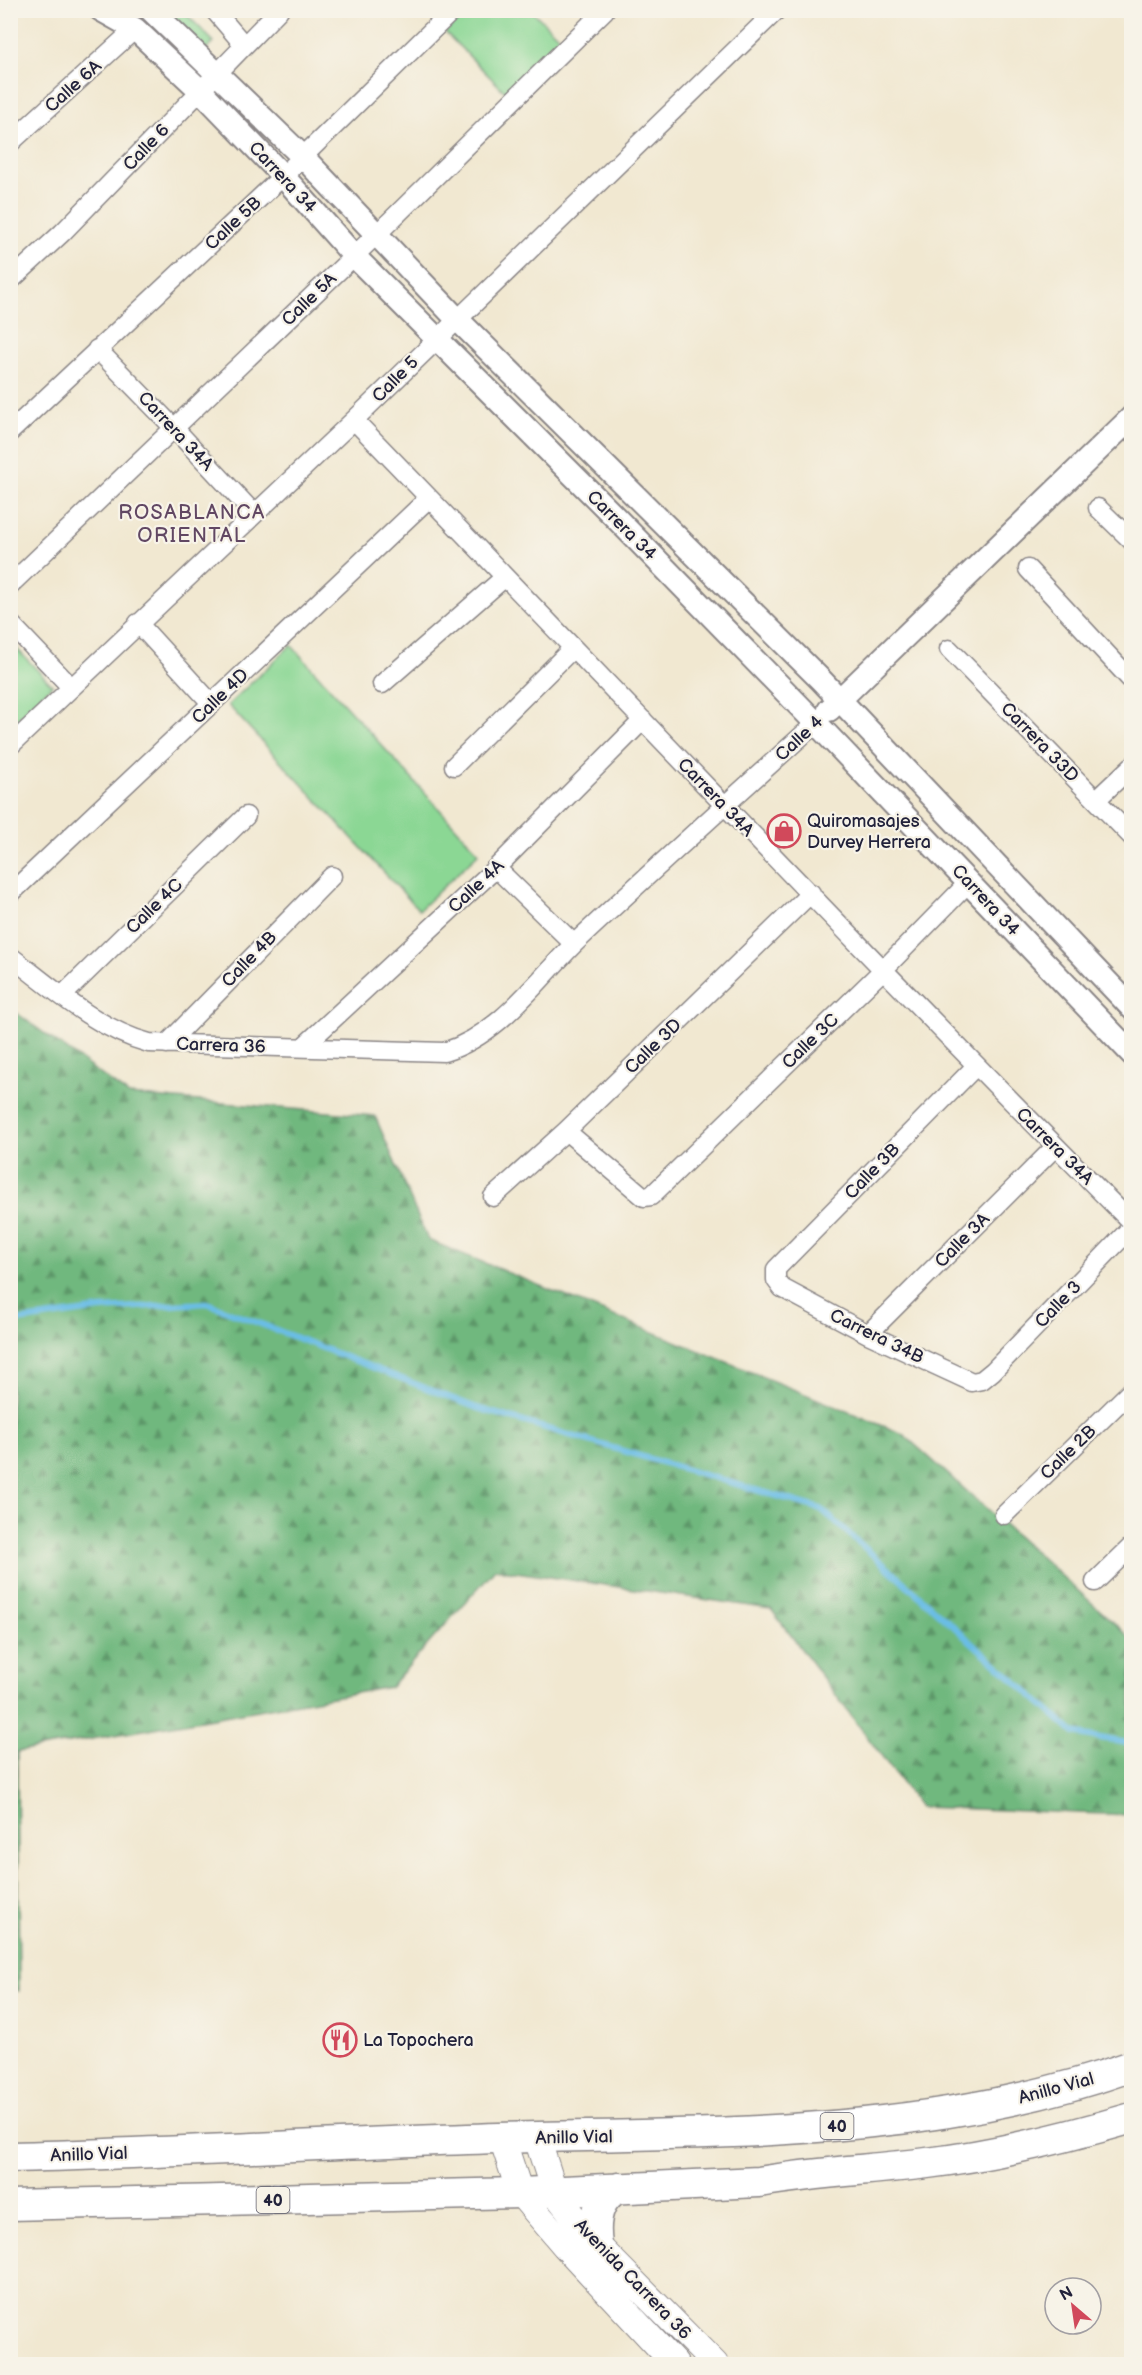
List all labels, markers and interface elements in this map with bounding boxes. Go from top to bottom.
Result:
street label: Calle 6A [41,56,106,117]
street label: Calle 6 [119,119,174,175]
street label: Carrera 34 [244,137,321,217]
street label: Calle 5B [201,192,266,255]
street label: Calle 5A [278,268,341,330]
street label: Calle 5 [368,352,423,407]
street label: Carrera 34A [134,387,218,475]
street label: Carrera 34 [583,486,661,564]
district label: ROSABLANCA ORIENTAL [118,501,266,548]
street label: Calle 4D [188,664,253,728]
street label: Carrera 33D [996,698,1083,787]
street label: Calle 4 [771,711,828,766]
street label: Carrera 34A [673,754,758,841]
place label: Quiromasajes Durvey Herrera [807,811,931,853]
shop icon: Quiromasajes Durvey Herrera [766,813,802,849]
street label: Calle 4A [444,855,509,917]
street label: Carrera 34 [947,860,1024,940]
street label: Calle 4C [122,874,187,938]
street label: Calle 4B [218,927,281,992]
street label: Calle 3C [778,1009,843,1073]
street label: Calle 3D [621,1014,686,1078]
street label: Carrera 36 [176,1033,266,1058]
street label: Carrera 34A [1012,1103,1098,1189]
street label: Calle 3B [841,1139,904,1204]
street label: Calle 3A [931,1209,994,1272]
street label: Calle 3 [1031,1276,1086,1332]
street label: Carrera 34B [826,1305,927,1368]
street label: Calle 2B [1036,1421,1101,1484]
restaurant icon: La Topochera [322,2022,358,2058]
place label: La Topochera [363,2030,474,2051]
street label: Anillo Vial [1016,2068,1096,2109]
road number: 40 [820,2113,854,2139]
street label: Anillo Vial [535,2126,613,2149]
street label: Anillo Vial [50,2143,128,2166]
road number: 40 [256,2187,290,2213]
street label: Avenida Carrera 36 [570,2215,695,2344]
north arrow [1043,2276,1103,2336]
text: N [1057,2283,1076,2305]

